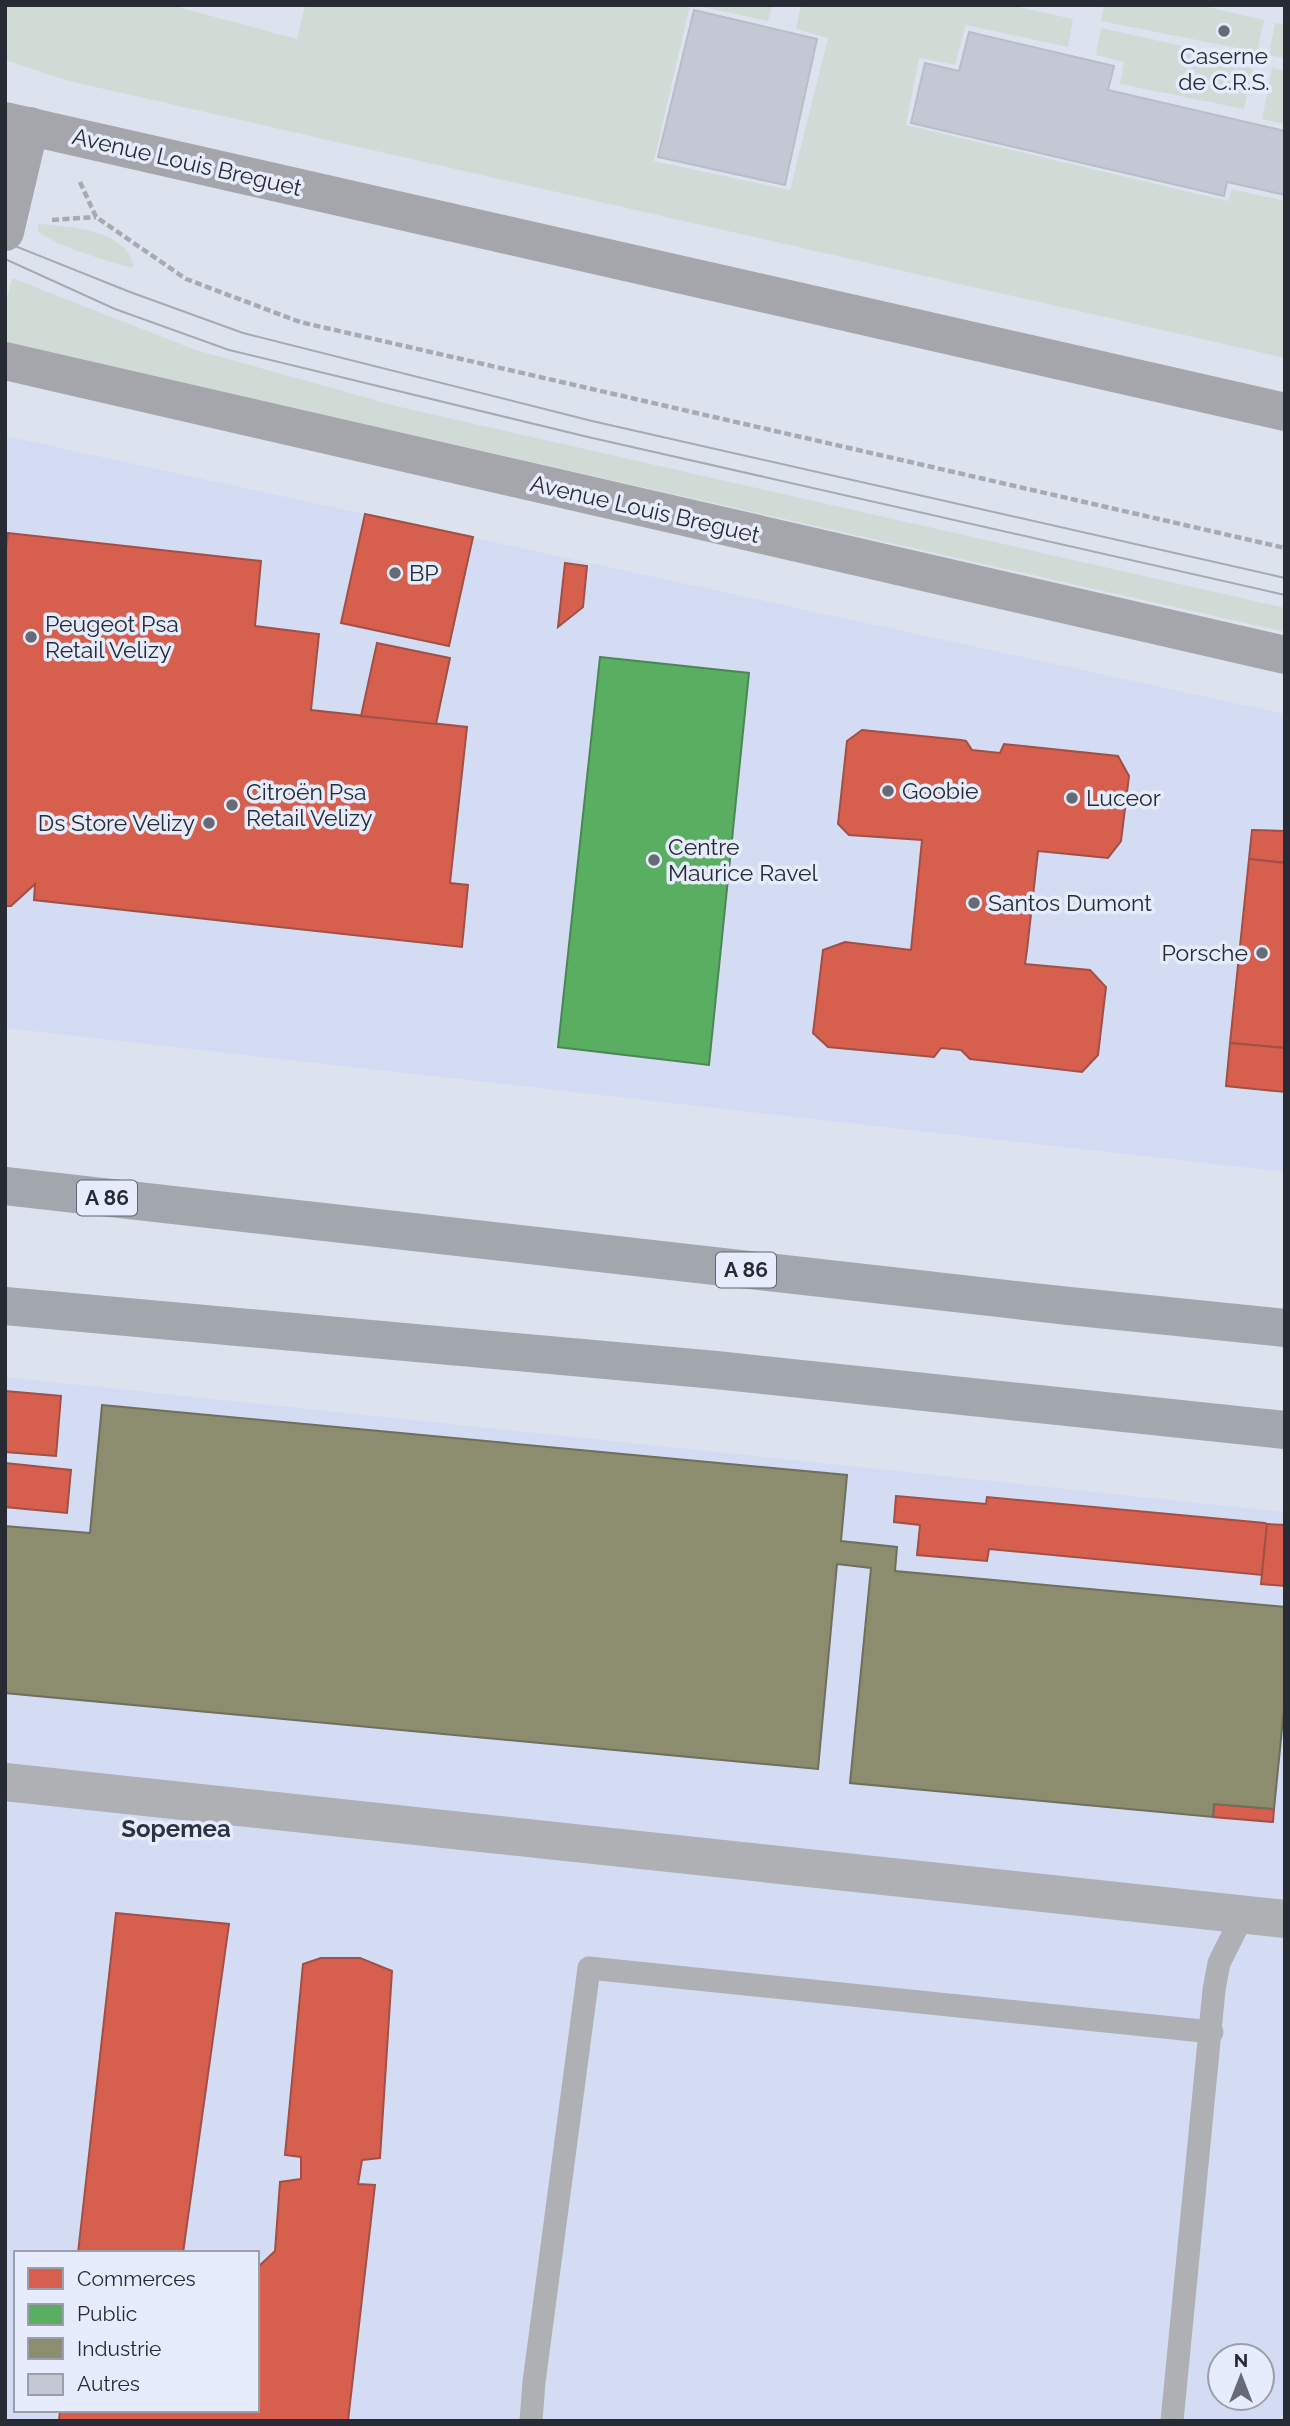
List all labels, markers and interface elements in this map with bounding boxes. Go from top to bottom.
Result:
marker: Caserne de C.R.S. [1216,23,1232,39]
place label: Caserne de C.R.S. [1178,42,1270,95]
street label: Avenue Louis Breguet [70,122,305,201]
street label: Avenue Louis Breguet [528,469,763,548]
place label: BP [409,559,439,586]
marker: BP [387,565,403,581]
place label: Peugeot Psa Retail Velizy [45,610,179,663]
marker: Peugeot Psa Retail Velizy [23,629,39,645]
place label: Goobie [902,777,979,804]
place label: Citroën Psa Retail Velizy [246,778,373,831]
marker: Goobie [880,783,896,799]
place label: Luceor [1086,784,1161,811]
marker: Luceor [1064,790,1080,806]
marker: Citroën Psa Retail Velizy [224,797,240,813]
place label: Ds Store Velizy [38,809,195,836]
marker: Ds Store Velizy [201,815,217,831]
place label: Centre Maurice Ravel [668,833,819,886]
marker: Centre Maurice Ravel [646,852,662,868]
place label: Santos Dumont [988,889,1152,916]
marker: Santos Dumont [966,895,982,911]
place label: Porsche [1162,939,1248,966]
marker: Porsche [1254,945,1270,961]
road number: A 86 [77,1180,137,1216]
road number: A 86 [716,1252,776,1288]
district label: Sopemea [121,1814,231,1843]
legend [14,2251,259,2412]
text: Commerces [77,2266,196,2291]
text: Public [77,2301,137,2326]
text: Industrie [77,2336,161,2361]
north arrow [1206,2342,1276,2412]
text: N [1234,2349,1248,2371]
text: Autres [77,2371,140,2396]

